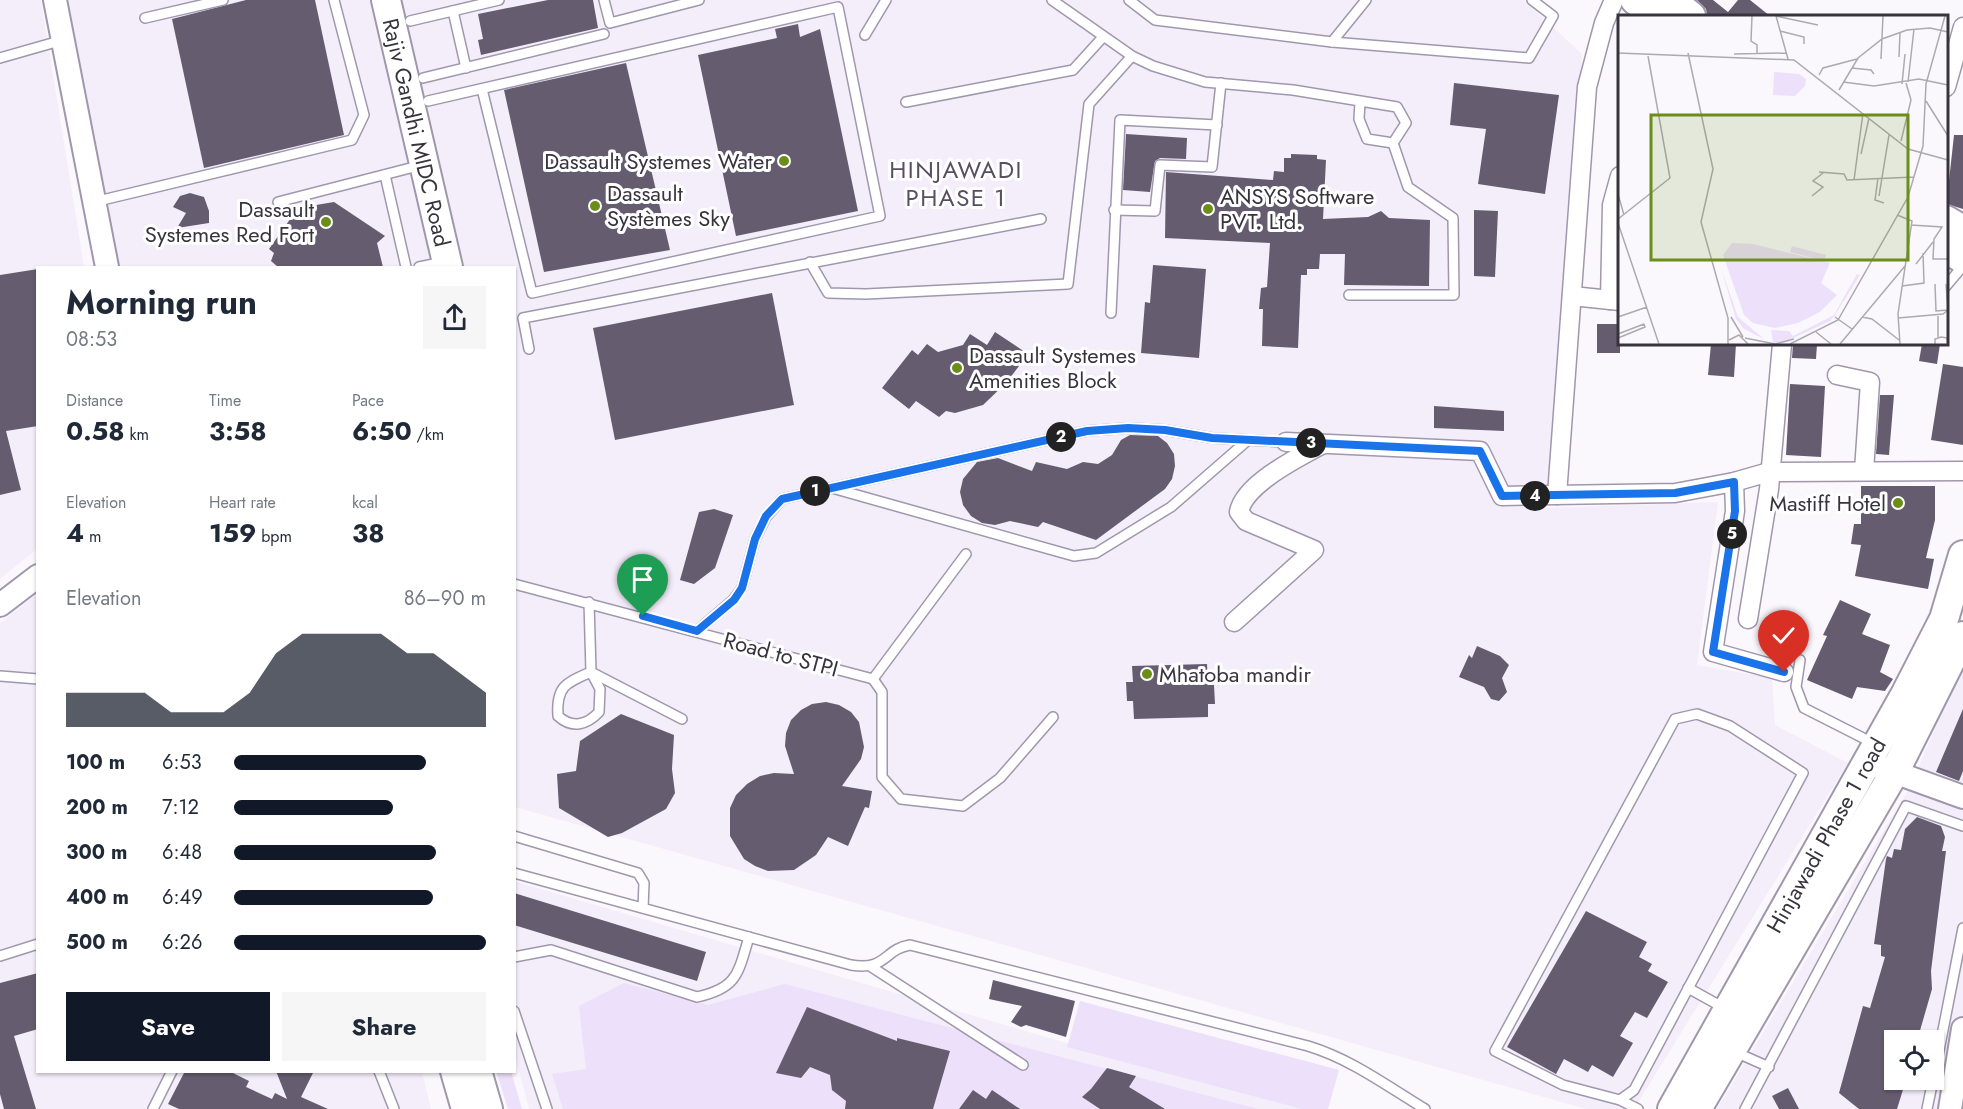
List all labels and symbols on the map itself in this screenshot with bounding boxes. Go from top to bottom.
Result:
street label: Rajiv Gandhi MIDC Road [375,15,459,250]
inset map [1618,15,1948,345]
place label: Dassault Systemes Water [544,145,772,177]
district label: HINJAWADI PHASE 1 [889,152,1023,215]
marker: Dassault Systemes Water [777,154,791,168]
place label: Dassault Systèmes Sky [607,177,730,234]
place label: ANSYS Software PVT. Ltd. [1220,180,1374,237]
place label: Dassault Systemes Red Fort [145,193,315,250]
marker: Dassault Systèmes Sky [588,199,602,213]
marker: ANSYS Software PVT. Ltd. [1201,202,1215,216]
marker: Dassault Systemes Red Fort [319,215,333,229]
place label: Dassault Systemes Amenities Block [969,339,1136,396]
marker: Dassault Systemes Amenities Block [950,361,964,375]
pin: 2 [1046,422,1076,452]
pin: 3 [1296,428,1326,458]
pin: 1 [800,476,830,506]
pin: 4 [1520,481,1550,511]
place label: Mastiff Hotel [1769,487,1886,519]
marker: Mastiff Hotel [1891,496,1905,510]
pin: 5 [1717,519,1747,549]
pin [617,554,668,616]
pin [1758,610,1809,672]
street label: Road to STPI [720,623,842,685]
place label: Mhatoba mandir [1159,658,1312,690]
marker: Mhatoba mandir [1140,667,1154,681]
street label: Hinjawadi Phase 1 road [1758,732,1894,939]

